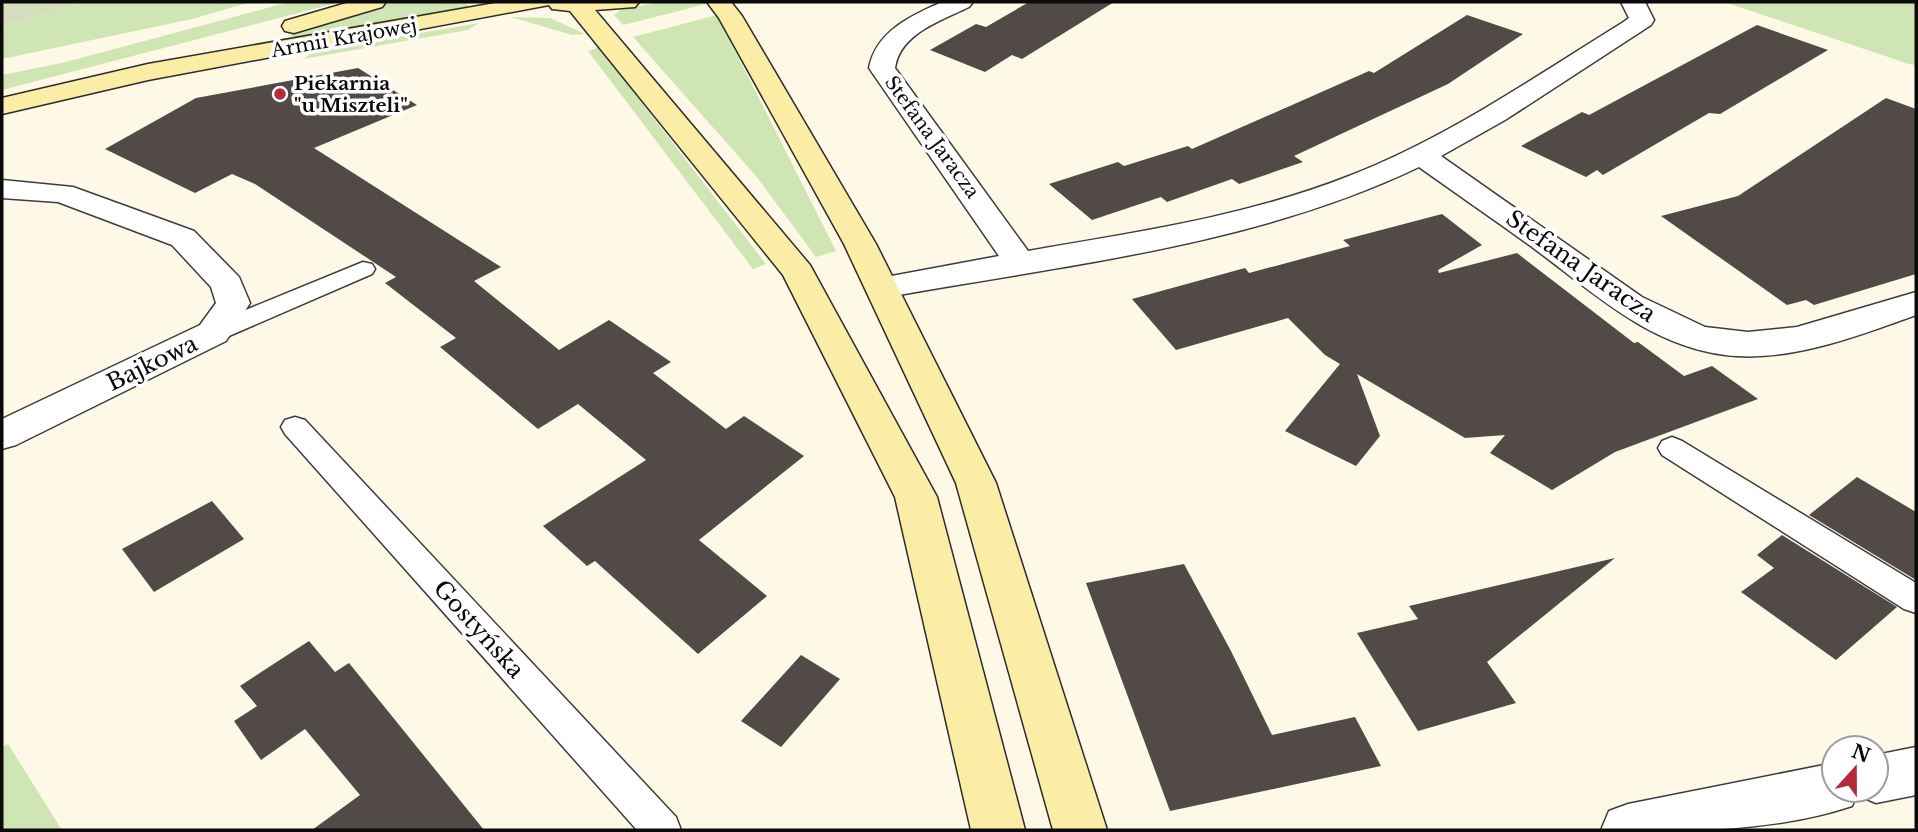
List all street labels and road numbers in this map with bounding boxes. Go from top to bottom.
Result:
street label: Armii Krajowej [268,14,419,62]
street label: Stefana Jaracza [880,71,984,203]
street label: Stefana Jaracza [1501,204,1661,328]
street label: Bajkowa [102,329,202,397]
street label: Gostyńska [428,574,530,684]

